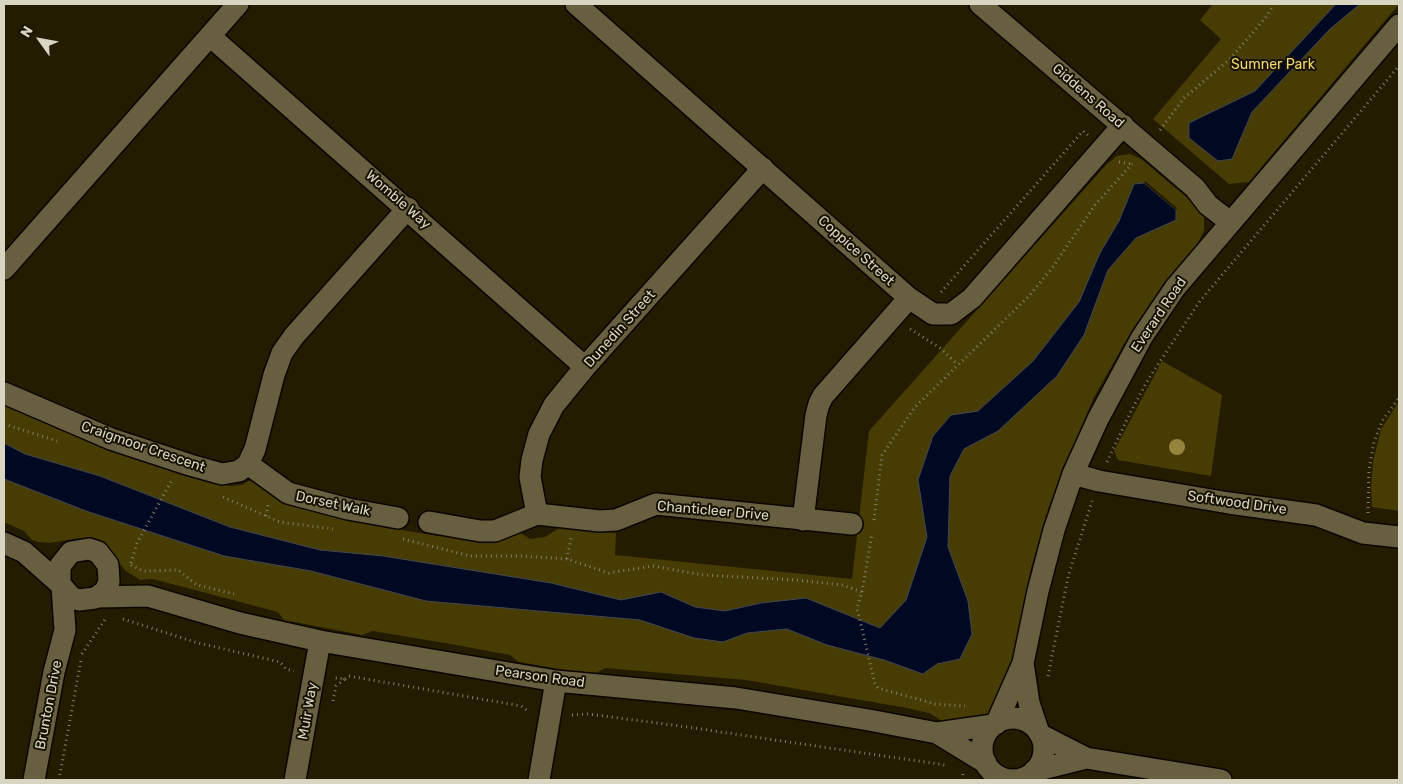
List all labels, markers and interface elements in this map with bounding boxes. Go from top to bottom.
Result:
north arrow [15,15,65,65]
text: N [17,23,37,41]
park label: Sumner Park [1231,57,1315,73]
street label: Giddens Road [1049,60,1127,132]
street label: Womble Way [362,167,434,233]
street label: Coppice Street [814,212,898,290]
street label: Everard Road [1128,274,1190,356]
street label: Dunedin Street [581,287,659,371]
street label: Craigmoor Crescent [79,418,207,476]
street label: Dorset Walk [294,488,372,520]
street label: Softwood Drive [1186,488,1288,518]
street label: Chanticleer Drive [656,498,770,524]
street label: Brunton Drive [32,659,66,751]
street label: Pearson Road [494,662,586,692]
street label: Muir Way [295,681,321,741]

